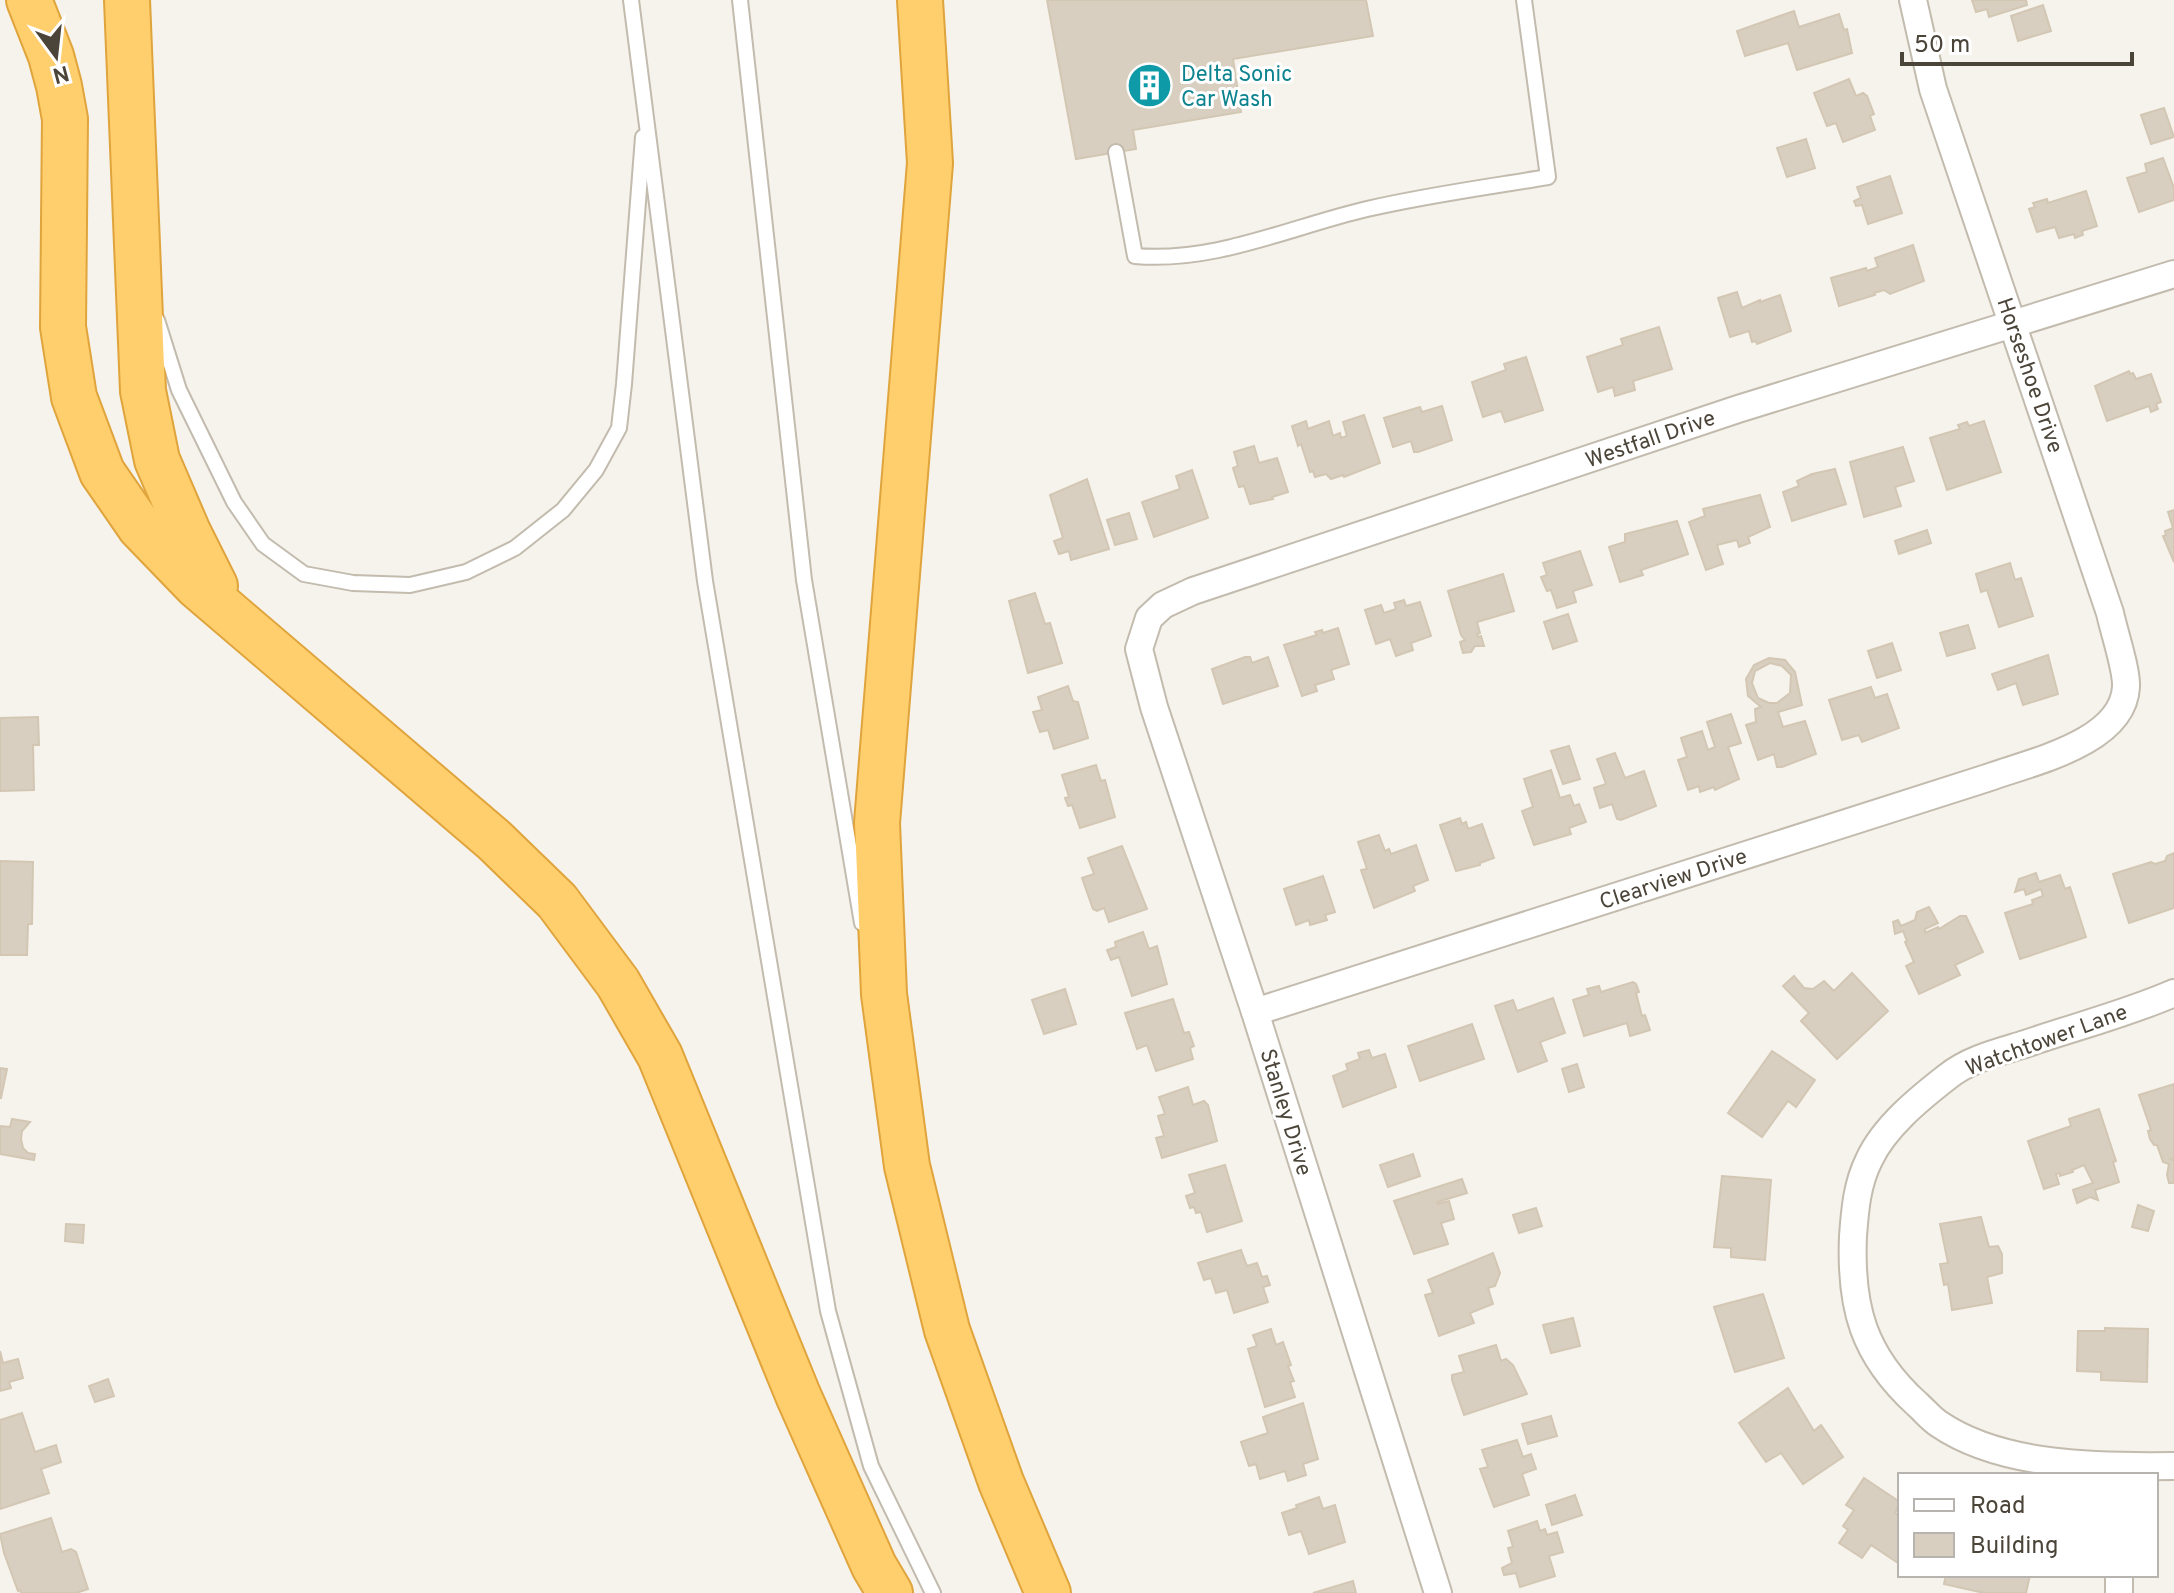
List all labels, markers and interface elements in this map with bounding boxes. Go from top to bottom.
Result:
north arrow [16,16,96,96]
scale bar [1902,16,2132,66]
text: 50 m [1914,31,1970,61]
text: N [49,58,72,88]
building icon: Delta Sonic Car Wash [1126,62,1174,110]
place label: Delta Sonic Car Wash [1181,62,1292,114]
street label: Horseshoe Drive [1989,295,2068,457]
street label: Westfall Drive [1582,406,1719,475]
street label: Clearview Drive [1596,844,1751,917]
street label: Watchtower Lane [1962,1000,2132,1083]
street label: Stanley Drive [1252,1046,1317,1180]
legend [1898,1473,2158,1577]
text: Road [1970,1492,2026,1522]
text: Building [1970,1532,2059,1562]

